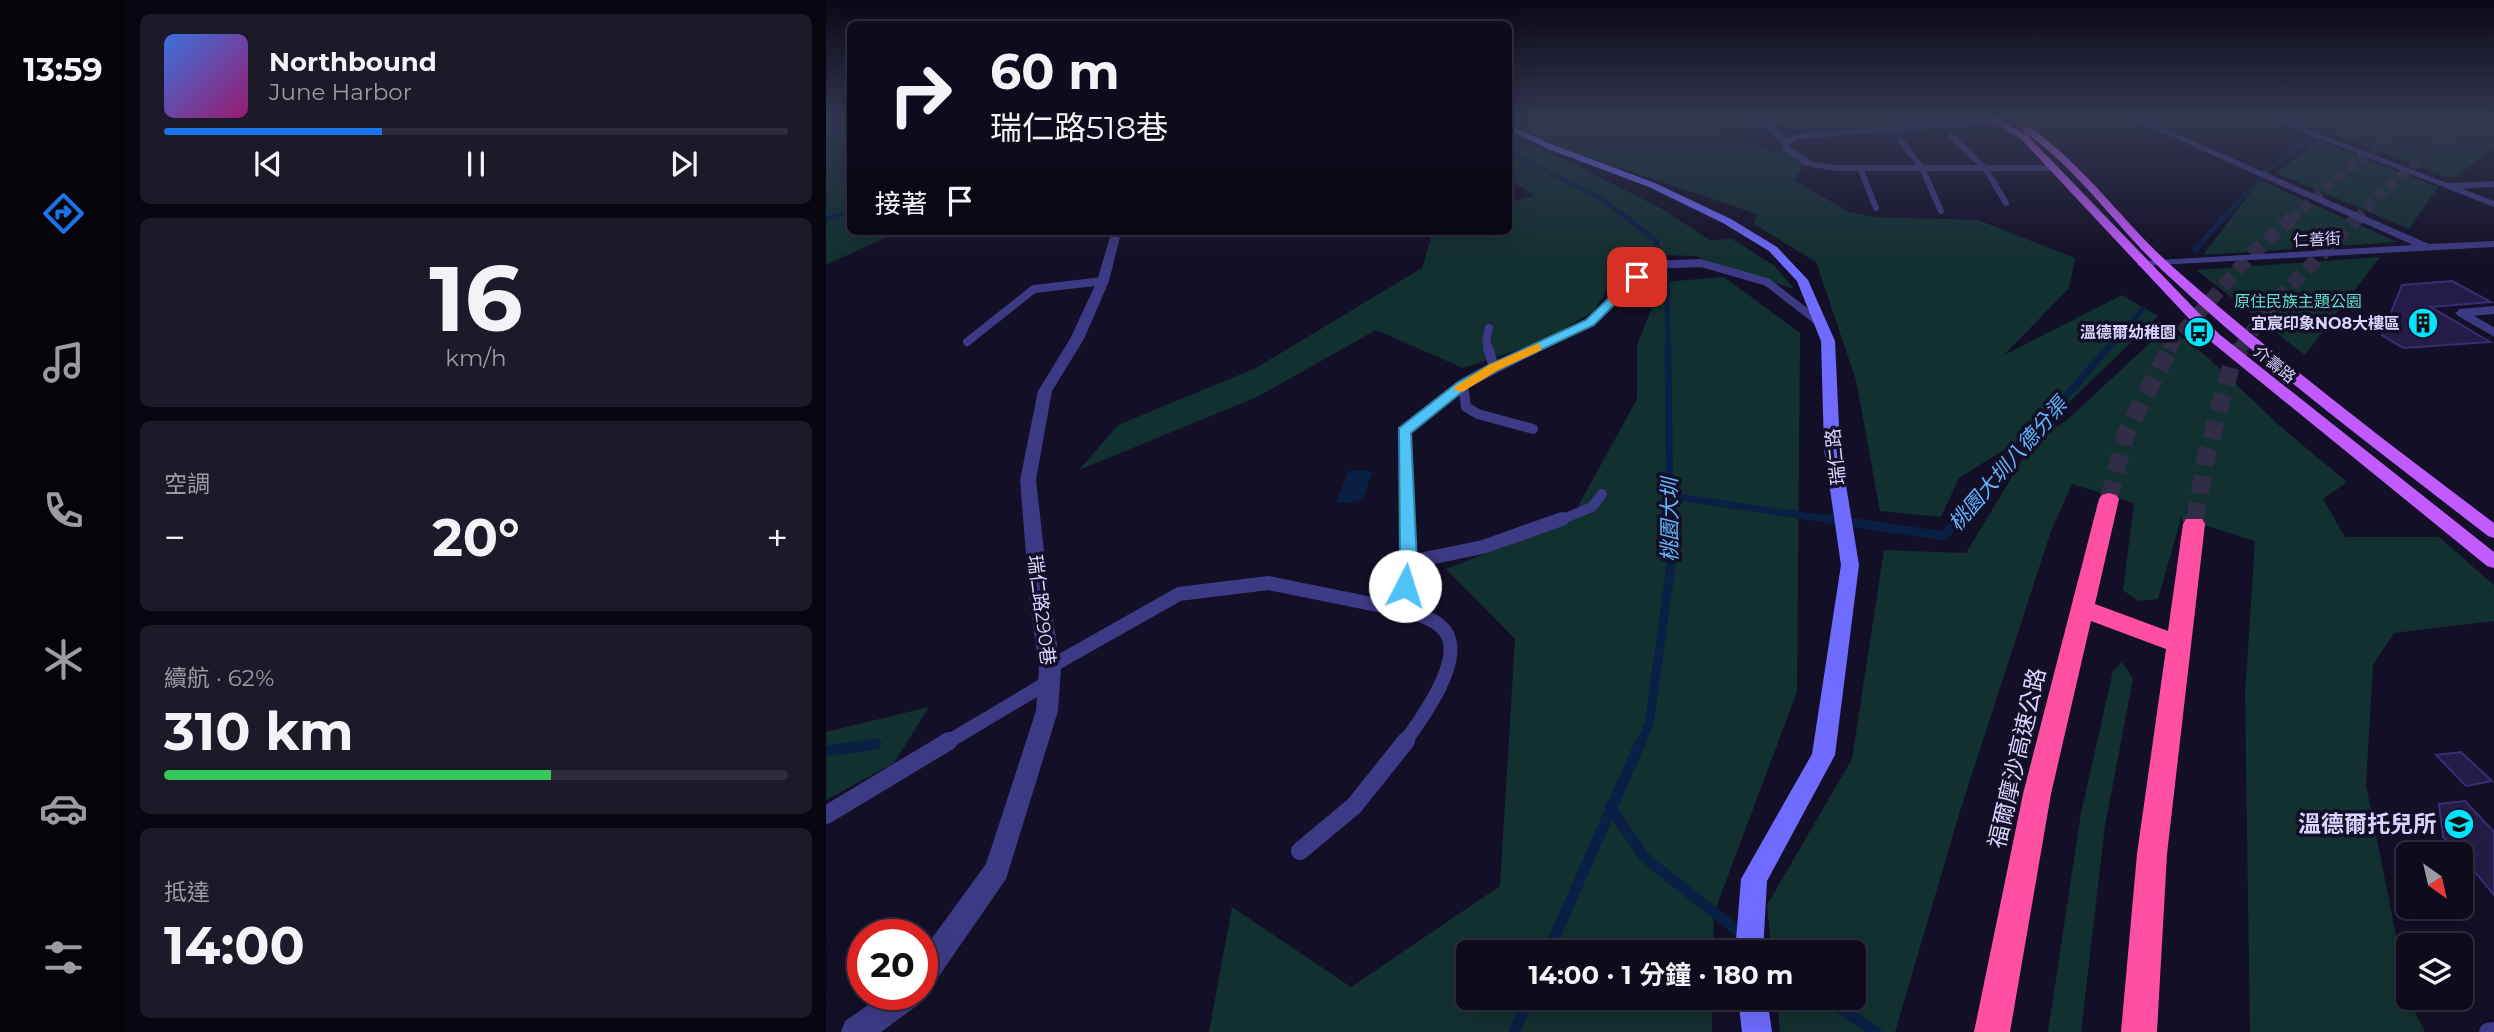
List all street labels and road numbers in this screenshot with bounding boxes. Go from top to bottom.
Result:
street label: 仁善街 [2293,229,2341,250]
street label: 介壽路 [2250,342,2299,387]
street label: 瑞仁路 [1821,427,1850,487]
street label: 瑞仁路290巷 [1023,554,1060,667]
street label: 福爾摩沙高速公路 [1983,665,2051,851]

